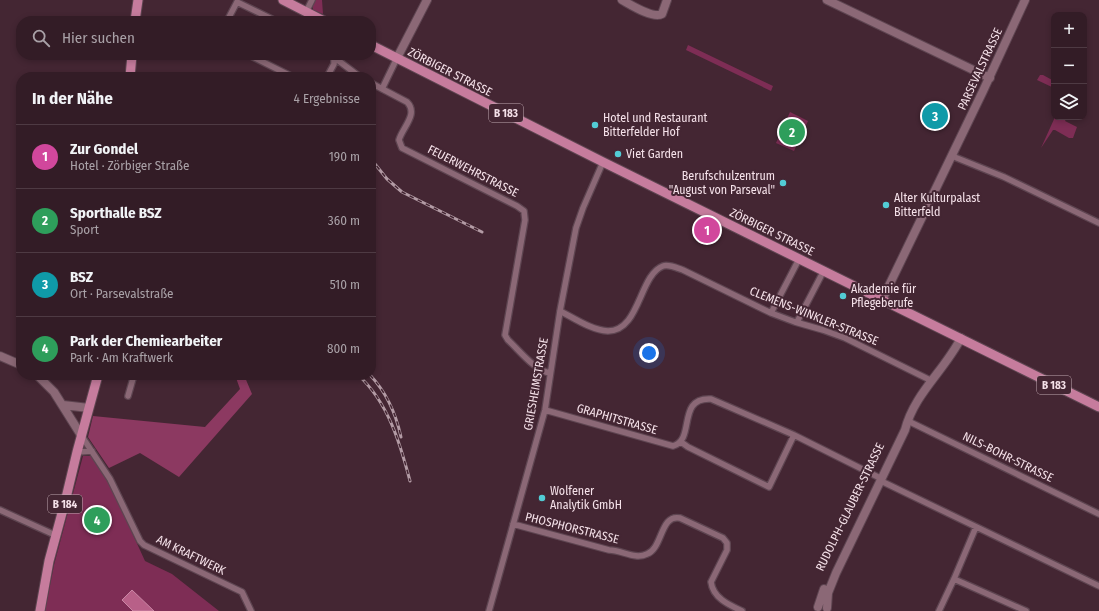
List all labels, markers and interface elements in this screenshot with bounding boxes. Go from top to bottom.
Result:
map controls [1051,12,1087,120]
button: + [1051,12,1087,48]
search box [16,16,376,60]
street label: PARSEVALSTRASSE [955,25,1005,112]
icon: search [30,27,52,49]
text: Hier suchen [62,29,135,47]
street label: ZÖRBIGER STRASSE [406,43,496,99]
button: − [1051,48,1087,84]
button: layers [1051,84,1087,120]
text: In der Nähe [32,88,113,109]
text: 4 Ergebnisse [294,91,360,106]
pin: 3 [922,101,948,131]
road number: B 183 [489,104,523,122]
place label: Hotel und Restaurant Bitterfelder Hof [603,111,708,139]
pin: 2 [779,117,805,147]
marker: Hotel und Restaurant Bitterfelder Hof [590,120,600,130]
text: Zur Gondel [70,140,138,158]
street label: FEUERWEHRSTRASSE [425,142,521,200]
place label: Viet Garden [626,147,683,161]
text: 1 [42,149,48,164]
text: 190 m [329,149,360,164]
marker: Viet Garden [613,149,623,159]
text: Hotel · Zörbiger Straße [70,158,189,173]
place label: Berufschulzentrum "August von Parseval" [669,169,775,197]
marker: Berufschulzentrum "August von Parseval" [778,178,788,188]
place label: Alter Kulturpalast Bitterfeld [894,191,980,219]
marker: Alter Kulturpalast Bitterfeld [881,200,891,210]
text: Sporthalle BSZ [70,204,162,222]
street label: ZÖRBIGER STRASSE [727,204,818,259]
text: 2 [42,213,48,228]
text: 360 m [328,213,360,228]
pin: 1 [694,215,720,245]
text: Sport [70,222,99,237]
text: BSZ [70,268,93,286]
text: 3 [42,277,48,292]
text: 510 m [330,277,360,292]
place label: Akademie für Pflegeberufe [851,282,917,310]
street label: CLEMENS-WINKLER-STRASSE [748,284,881,348]
text: Ort · Parsevalstraße [70,286,174,301]
marker: Akademie für Pflegeberufe [838,291,848,301]
text: Park der Chemiearbeiter [70,332,222,350]
street label: GRIESHEIMSTRASSE [521,336,551,431]
text: 4 [42,341,48,356]
text: 800 m [327,341,360,356]
your location [639,343,659,363]
text: Park · Am Kraftwerk [70,350,173,365]
road number: B 183 [1037,376,1071,394]
street label: GRAPHITSTRASSE [575,401,659,437]
street label: NILS-BOHR-STRASSE [960,429,1056,485]
street label: RUDOLPH-GLAUBER-STRASSE [813,440,887,573]
place label: Wolfener Analytik GmbH [550,484,622,512]
marker: Wolfener Analytik GmbH [537,493,547,503]
road number: B 184 [48,495,82,513]
pin: 4 [84,505,110,535]
street label: PHOSPHORSTRASSE [524,510,621,547]
street label: AM KRAFTWERK [154,532,228,578]

